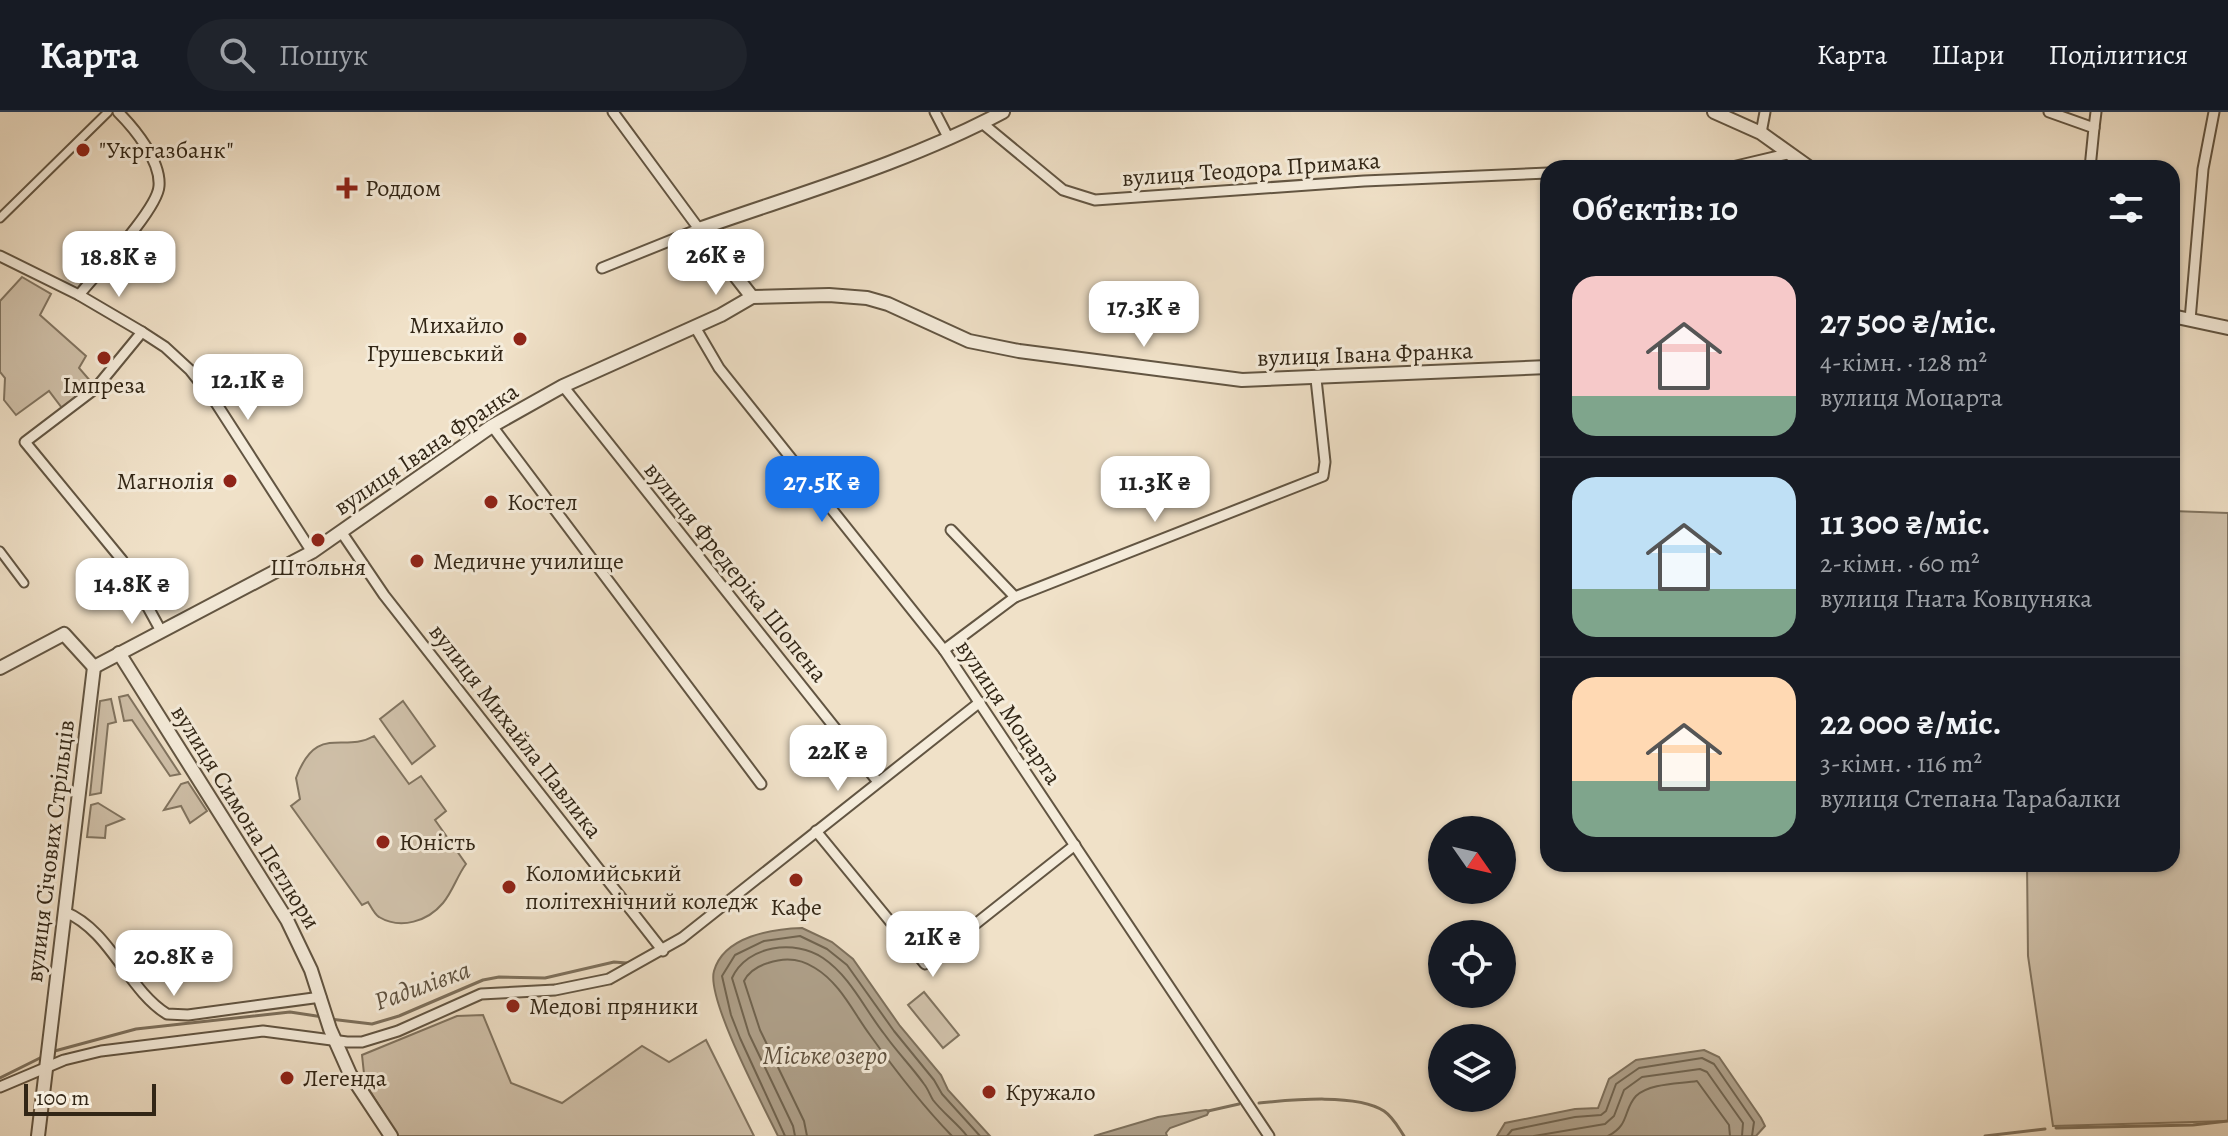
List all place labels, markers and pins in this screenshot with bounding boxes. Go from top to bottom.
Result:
place label: "Укргазбанк" [99,134,234,166]
marker: "Укргазбанк" [74,141,92,159]
place label: Роддом [365,172,441,204]
marker: Роддом [336,177,358,199]
pin: 26K ₴ [660,229,772,297]
pin: 18.8K ₴ [45,231,193,299]
pin: 17.3K ₴ [1070,281,1218,349]
place label: Михайло Грушевський [367,309,504,369]
marker: Михайло Грушевський [511,330,529,348]
marker: Імпреза [95,349,113,367]
pin: 12.1K ₴ [174,354,322,422]
place label: Імпреза [62,369,146,401]
pin: 27.5K ₴ [748,456,896,524]
pin: 11.3K ₴ [1081,456,1229,524]
place label: Магнолія [116,465,214,497]
marker: Магнолія [221,472,239,490]
place label: Костел [507,486,578,518]
marker: Костел [482,493,500,511]
marker: Штольня [309,531,327,549]
place label: Медичне училище [433,545,624,577]
place label: Штольня [270,551,366,583]
marker: Медичне училище [408,552,426,570]
pin: 14.8K ₴ [58,558,206,626]
pin: 22K ₴ [782,725,894,793]
place label: Юність [399,826,476,858]
marker: Юність [374,833,392,851]
place label: Коломийський політехнічний коледж [525,857,758,917]
marker: Кафе [787,871,805,889]
marker: Коломийський політехнічний коледж [500,878,518,896]
place label: Кафе [770,891,822,923]
pin: 21K ₴ [877,911,989,979]
pin: 20.8K ₴ [100,930,248,998]
place label: Медові пряники [529,990,699,1022]
marker: Медові пряники [504,997,522,1015]
place label: Легенда [303,1062,387,1094]
marker: Легенда [278,1069,296,1087]
place label: Кружало [1005,1076,1096,1108]
marker: Кружало [980,1083,998,1101]

